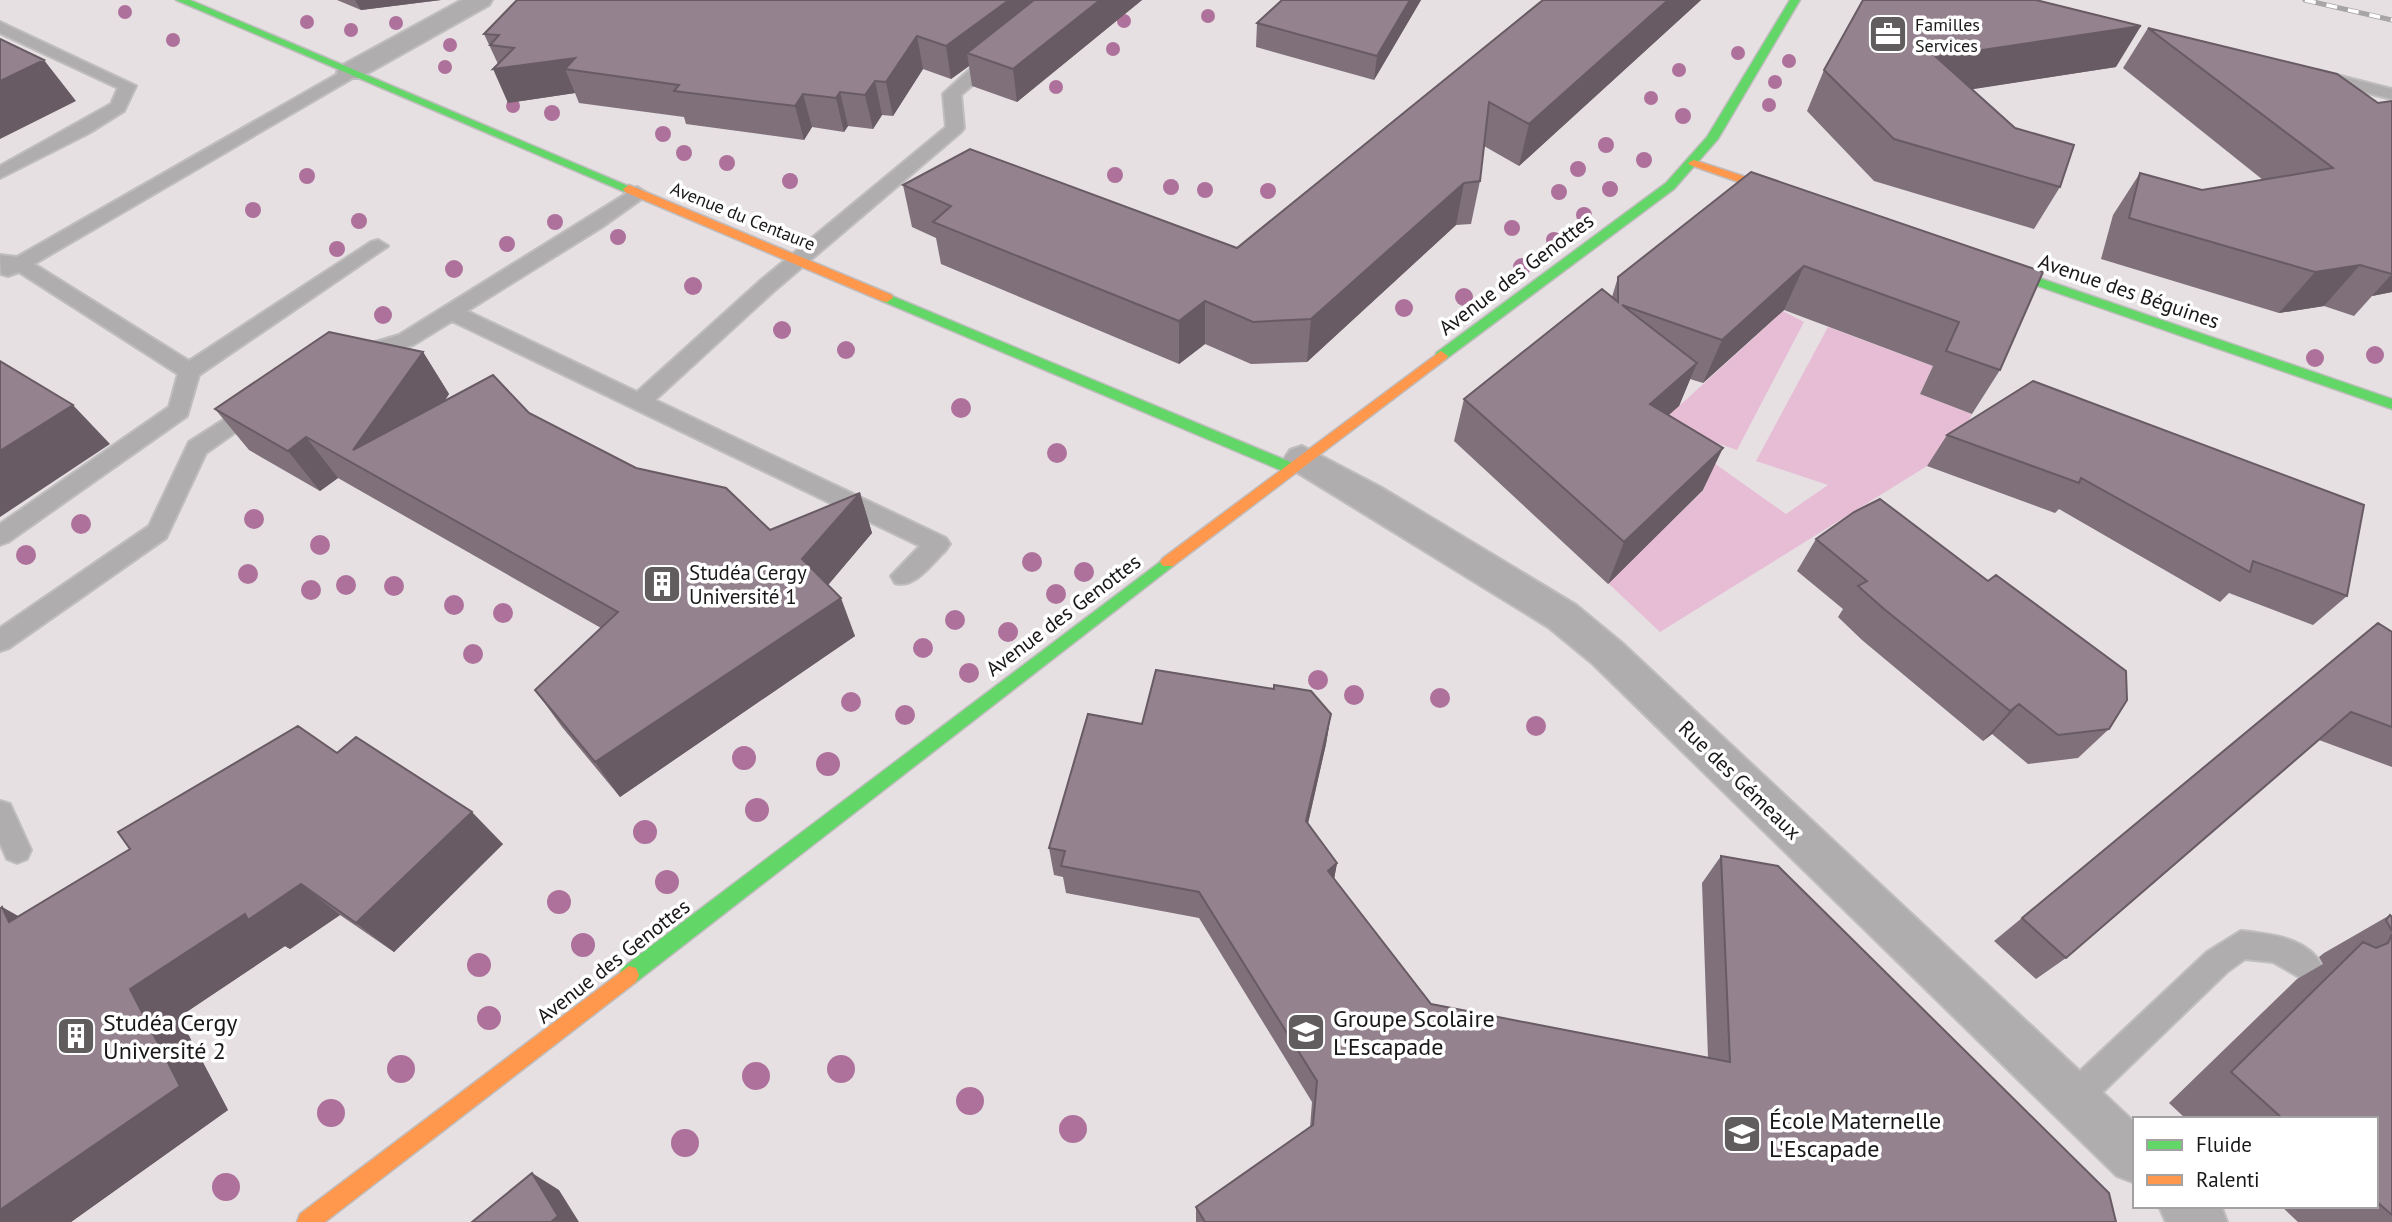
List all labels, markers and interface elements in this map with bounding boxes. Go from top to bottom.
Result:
office icon: Familles Services [1867,13,1909,55]
place label: Familles Services [1915,13,1980,57]
street label: Avenue du Centaure [667,177,819,255]
street label: Avenue des Genottes [1433,207,1599,341]
street label: Avenue des Béguines [2035,247,2223,335]
street label: Avenue des Genottes [980,548,1146,682]
place label: Studéa Cergy Université 1 [689,559,807,610]
building icon: Studéa Cergy Université 1 [641,563,683,605]
street label: Rue des Gémeaux [1673,715,1807,845]
street label: Avenue des Genottes [531,893,695,1029]
place label: Groupe Scolaire L'Escapade [1333,1003,1495,1062]
place label: Studéa Cergy Université 2 [103,1007,238,1066]
school or university icon: Groupe Scolaire L'Escapade [1285,1011,1327,1053]
building icon: Studéa Cergy Université 2 [55,1015,97,1057]
place label: École Maternelle L'Escapade [1769,1105,1941,1164]
school or university icon: École Maternelle L'Escapade [1721,1113,1763,1155]
legend [2133,1117,2378,1208]
text: Fluide [2196,1131,2252,1158]
text: Ralenti [2196,1166,2260,1193]

